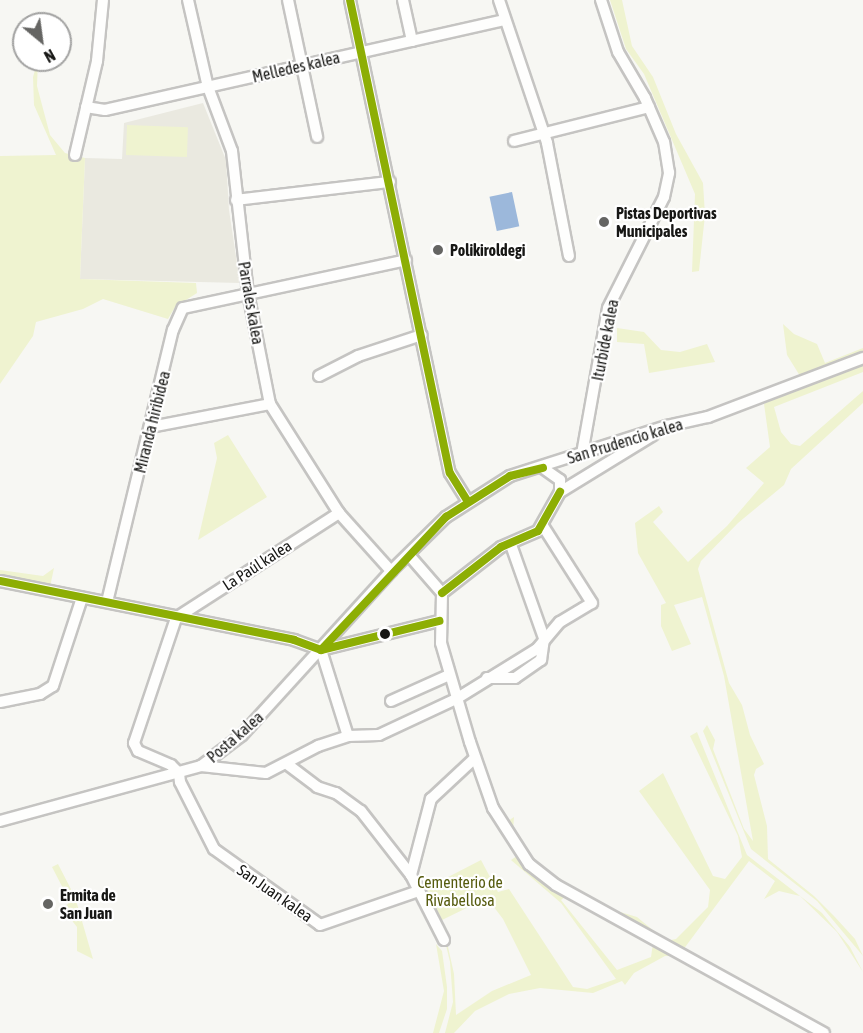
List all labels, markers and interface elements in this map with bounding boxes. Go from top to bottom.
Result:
north arrow [12,12,72,72]
text: N [41,46,58,66]
street label: Melledes kalea [250,48,342,86]
place label: Pistas Deportivas Municipales [616,203,717,241]
marker: Pistas Deportivas Municipales [597,215,611,229]
place label: Polikiroldegi [450,240,525,260]
marker: Polikiroldegi [431,243,445,257]
street label: Parrales kalea [234,260,268,346]
street label: Iturbide kalea [588,298,622,382]
street label: Miranda hiribidea [130,369,174,475]
street label: San Prudencio kalea [565,414,685,468]
street label: La Paúl kalea [219,536,295,594]
unlabelled marker [379,628,391,640]
street label: Posta kalea [203,707,267,767]
street label: San Juan kalea [234,860,316,926]
park label: Cementerio de Rivabellosa [417,872,503,910]
place label: Ermita de San Juan [60,885,116,923]
marker: Ermita de San Juan [41,897,55,911]

